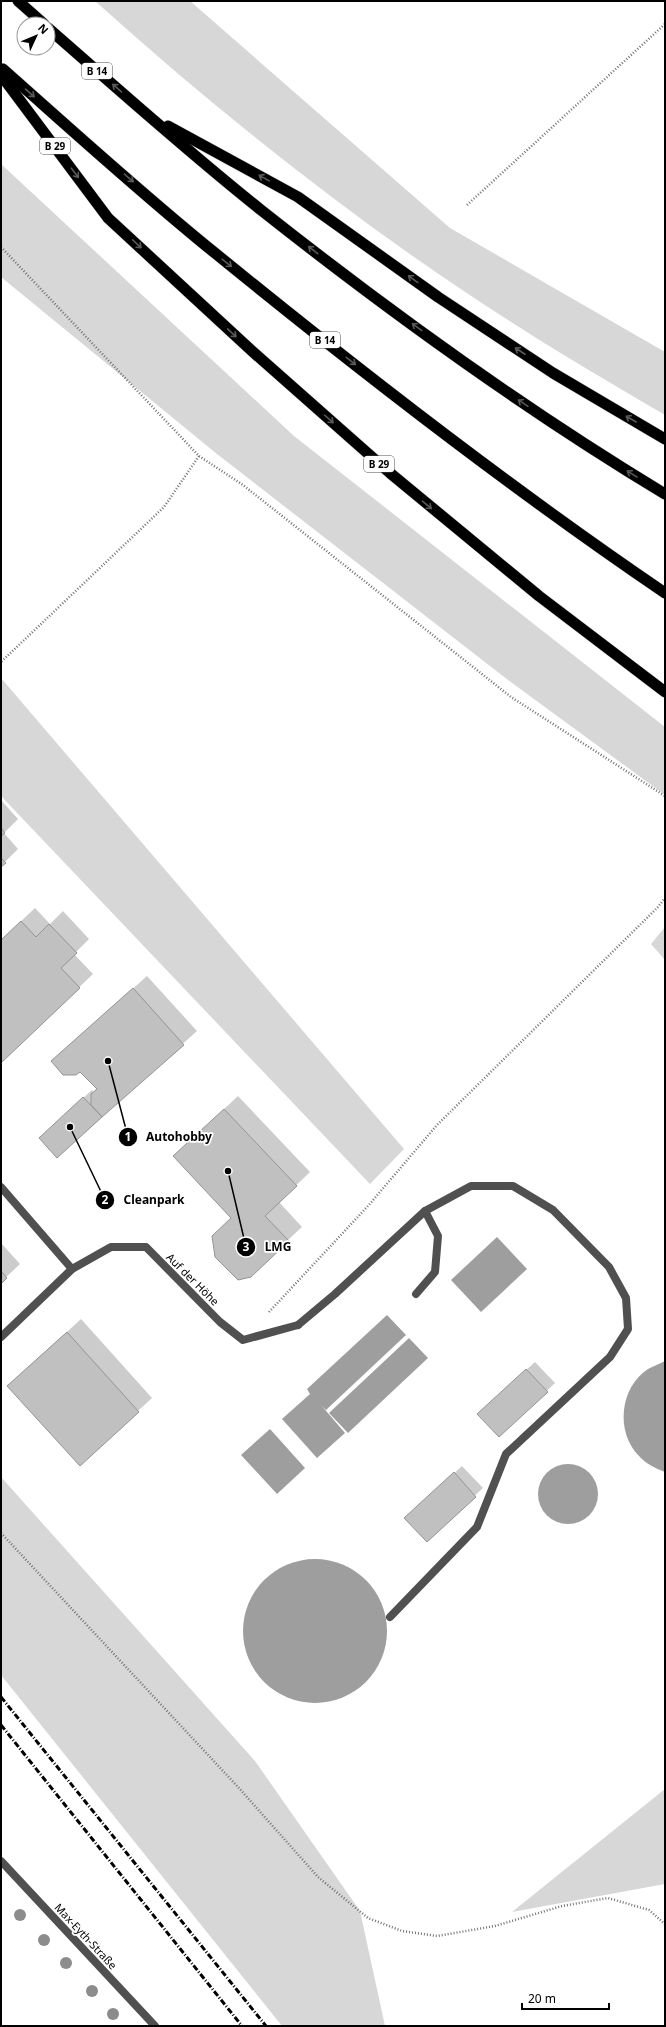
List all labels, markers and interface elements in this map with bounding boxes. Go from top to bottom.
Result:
north arrow [16,16,56,56]
text: N [35,20,52,37]
road number: B 14 [82,63,112,79]
one-way arrow [112,84,123,93]
one-way arrow [25,89,36,98]
road number: B 29 [40,138,70,154]
one-way arrow [71,167,79,178]
one-way arrow [123,174,134,183]
one-way arrow [258,174,270,182]
one-way arrow [132,239,142,249]
one-way arrow [307,245,318,254]
one-way arrow [222,259,233,267]
one-way arrow [407,275,418,283]
one-way arrow [412,323,423,331]
one-way arrow [227,328,237,337]
road number: B 14 [310,332,340,348]
one-way arrow [515,347,526,355]
one-way arrow [346,357,357,366]
one-way arrow [518,399,529,407]
one-way arrow [625,414,637,422]
one-way arrow [324,415,334,424]
road number: B 29 [364,456,394,472]
one-way arrow [626,469,638,477]
one-way arrow [422,500,433,509]
callout: Autohobby [118,1125,220,1149]
text: 1 [125,1128,131,1145]
text: Autohobby [146,1128,212,1145]
callout: Cleanpark [95,1188,192,1212]
text: 2 [102,1191,109,1208]
text: Cleanpark [123,1191,185,1208]
callout: LMG [236,1235,299,1259]
text: 3 [243,1238,250,1255]
text: LMG [265,1238,291,1255]
street label: Auf der Höhe [163,1249,223,1309]
street label: Max-Eyth-Straße [51,1900,121,1972]
scale bar [522,1985,609,2011]
text: 20 m [528,1990,556,2007]

